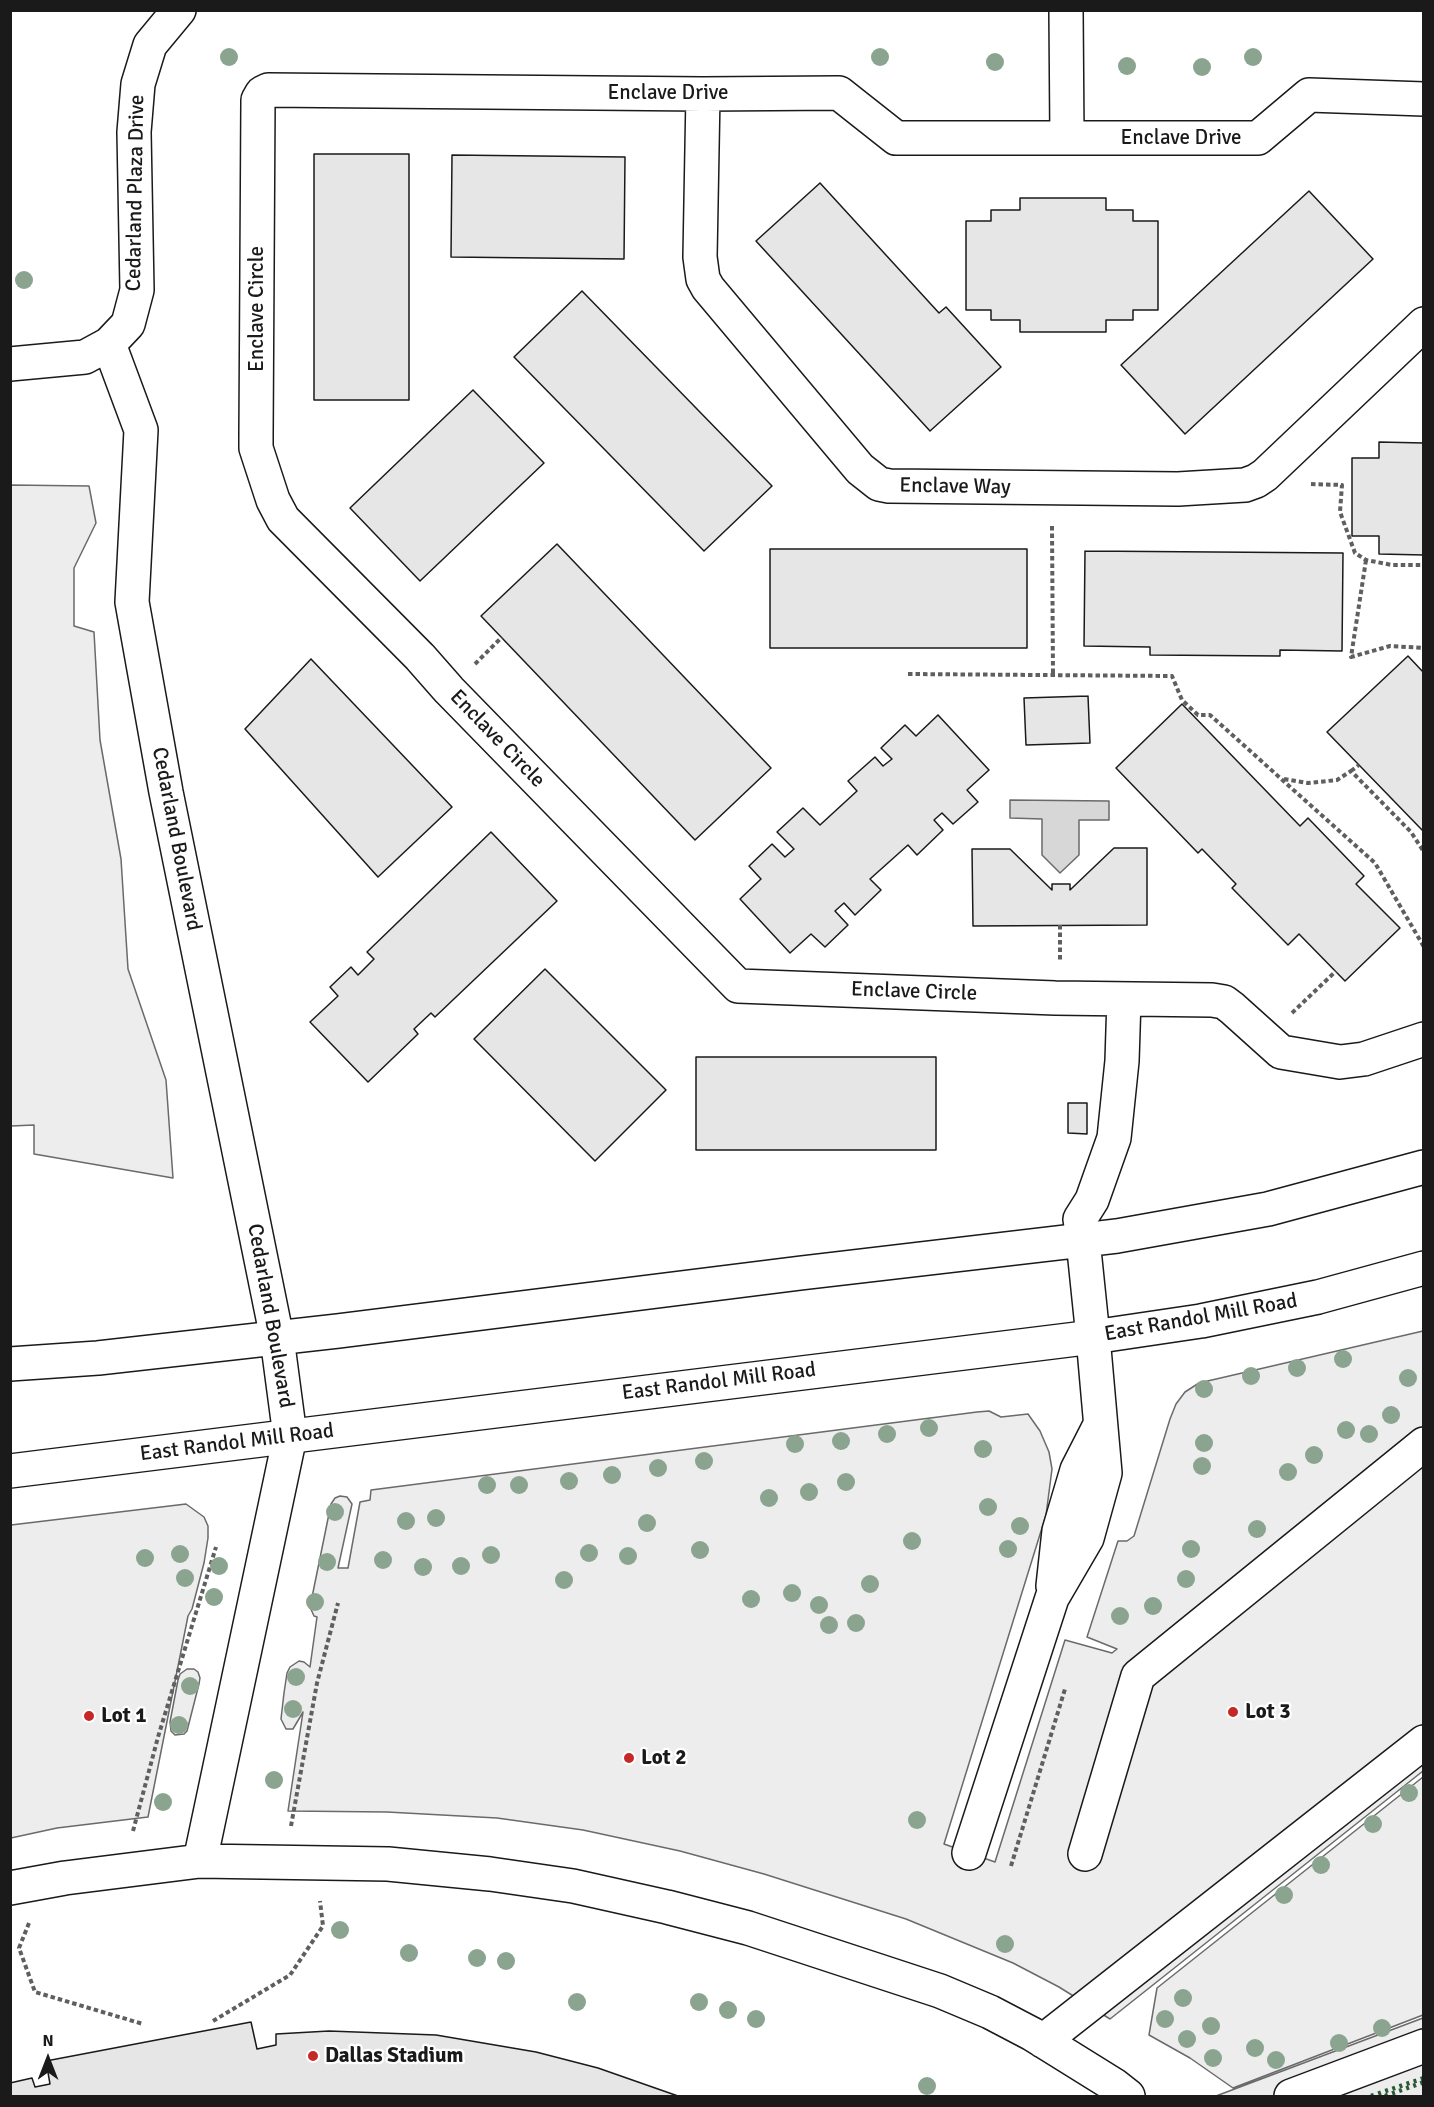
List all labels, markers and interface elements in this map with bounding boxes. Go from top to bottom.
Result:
street label: Enclave Drive [607,80,729,106]
street label: Cedarland Plaza Drive [122,94,150,292]
street label: Enclave Drive [1120,125,1242,151]
street label: Enclave Circle [244,246,270,372]
street label: Enclave Way [899,473,1011,501]
street label: Enclave Circle [444,685,550,793]
street label: Cedarland Boulevard [146,745,206,933]
street label: Enclave Circle [850,977,978,1007]
street label: Cedarland Boulevard [241,1222,299,1410]
street label: East Randol Mill Road [1103,1289,1299,1347]
street label: East Randol Mill Road [621,1358,817,1406]
street label: East Randol Mill Road [139,1419,335,1467]
place label: Lot 3 [1245,1699,1291,1725]
place label: Lot 1 [101,1703,147,1729]
marker: Lot 3 [1226,1705,1240,1719]
marker: Lot 1 [82,1709,96,1723]
place label: Lot 2 [641,1745,687,1771]
marker: Lot 2 [622,1751,636,1765]
north arrow [18,2029,78,2089]
text: N [42,2031,54,2051]
place label: Dallas Stadium [325,2043,464,2069]
marker: Dallas Stadium [306,2049,320,2063]

